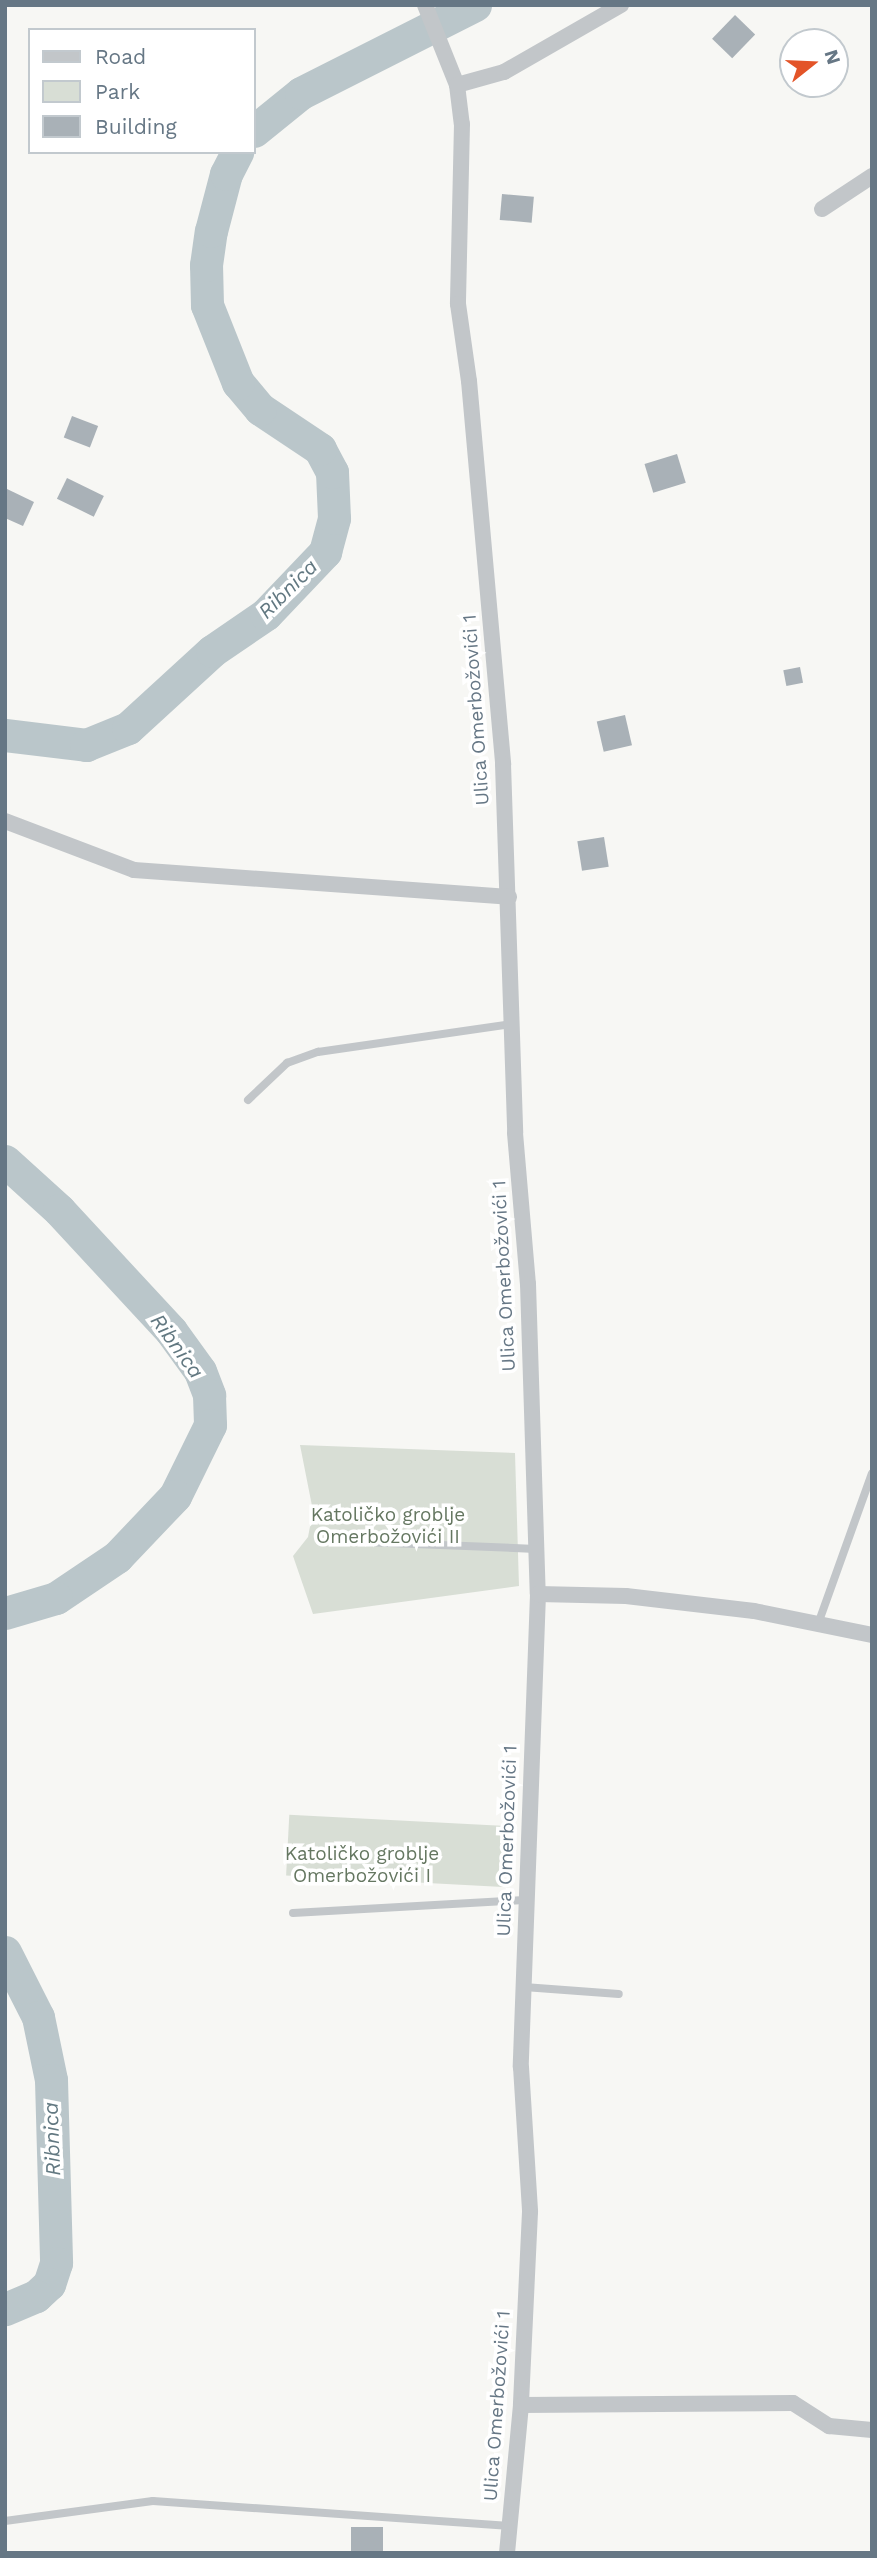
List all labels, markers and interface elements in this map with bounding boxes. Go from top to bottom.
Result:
legend [28,28,256,154]
north arrow [779,28,849,98]
text: Road [95,44,146,69]
text: N [819,47,846,67]
text: Park [95,79,140,104]
text: Building [95,114,177,139]
water label: Ribnica [253,554,323,624]
street label: Ulica Omerbožovići 1 [458,613,494,807]
street label: Ulica Omerbožovići 1 [488,1179,520,1373]
water label: Ribnica [145,1309,209,1383]
park label: Katoličko groblje Omerbožovići II [311,1504,465,1548]
street label: Ulica Omerbožovići 1 [492,1745,522,1937]
park label: Katoličko groblje Omerbožovići I [285,1843,439,1887]
water label: Ribnica [38,2102,66,2176]
street label: Ulica Omerbožovići 1 [479,2309,515,2503]

